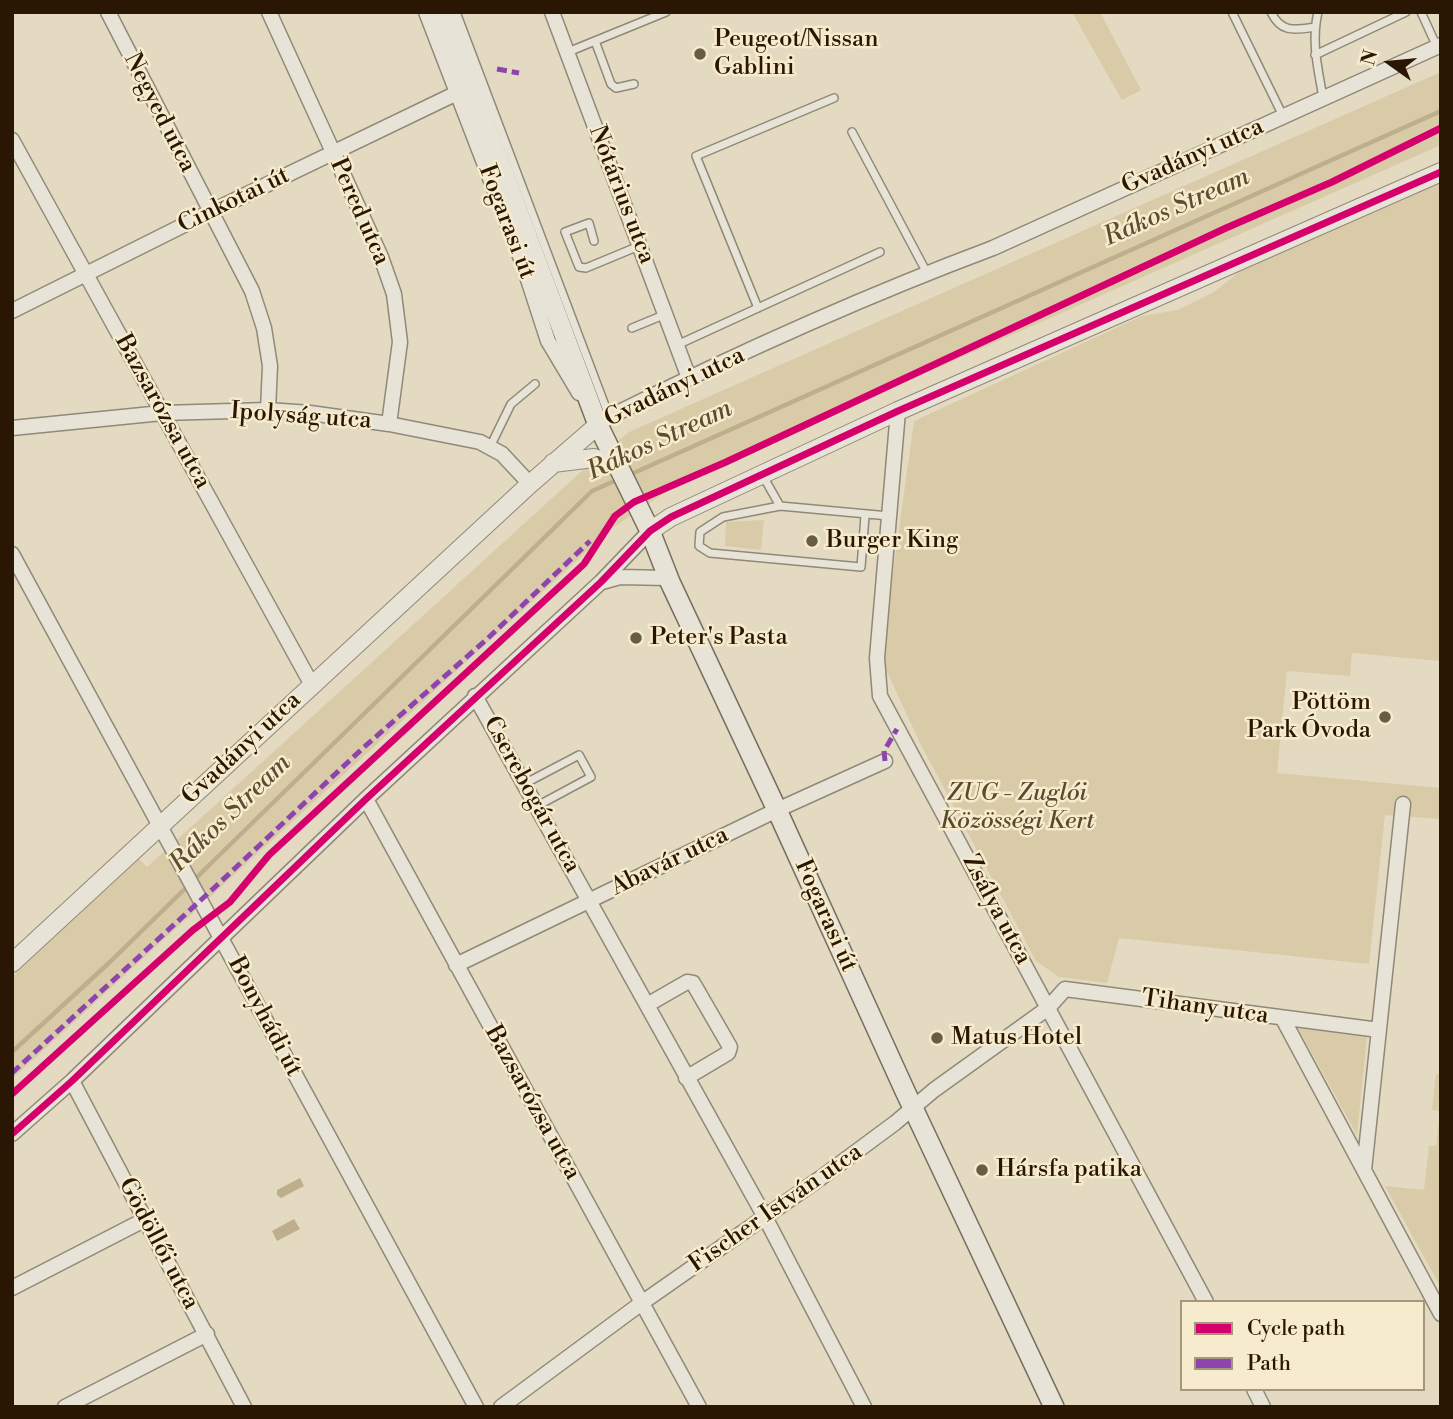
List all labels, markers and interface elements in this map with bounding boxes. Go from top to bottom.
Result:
place label: Peugeot/Nissan Gablini [714,26,879,82]
north arrow [1355,28,1425,98]
marker: Peugeot/Nissan Gablini [692,46,708,62]
text: N [1356,47,1383,68]
street label: Negyed utca [117,48,201,178]
street label: Gvadányi utca [1118,113,1268,201]
street label: Nótárius utca [581,122,661,268]
street label: Pered utca [323,154,395,270]
street label: Fogarasi út [471,161,541,283]
street label: Cinkotai út [174,162,294,240]
water label: Rákos Stream [1099,162,1255,254]
street label: Bazsarózsa utca [108,330,216,494]
street label: Gvadányi utca [600,342,750,434]
water label: Rákos Stream [582,394,738,488]
street label: Ipolyság utca [229,398,373,436]
place label: Burger King [826,527,958,555]
marker: Burger King [804,533,820,549]
place label: Peter's Pasta [650,624,788,652]
marker: Peter's Pasta [628,630,644,646]
street label: Gvadányi utca [177,687,307,811]
place label: Pöttöm Park Óvoda [1247,689,1371,745]
marker: Pöttöm Park Óvoda [1377,709,1393,725]
street label: Cserebogár utca [476,712,586,878]
water label: Rákos Stream [164,748,298,880]
park label: ZUG - Zuglói Közösségi Kert [940,780,1094,836]
street label: Abavár utca [607,821,733,903]
street label: Zsálya utca [955,850,1037,970]
street label: Fogarasi út [787,855,863,977]
street label: Bonyhádi út [220,952,308,1082]
street label: Tihany utca [1140,985,1270,1031]
street label: Bazsarózsa utca [478,1021,586,1185]
place label: Matus Hotel [951,1024,1082,1052]
marker: Matus Hotel [929,1030,945,1046]
street label: Fischer István utca [684,1138,868,1280]
place label: Hársfa patika [996,1156,1142,1184]
marker: Hársfa patika [974,1162,990,1178]
street label: Gödöllői utca [111,1173,205,1315]
legend [1180,1300,1425,1391]
text: Cycle path [1247,1316,1345,1342]
text: Path [1247,1351,1291,1377]

